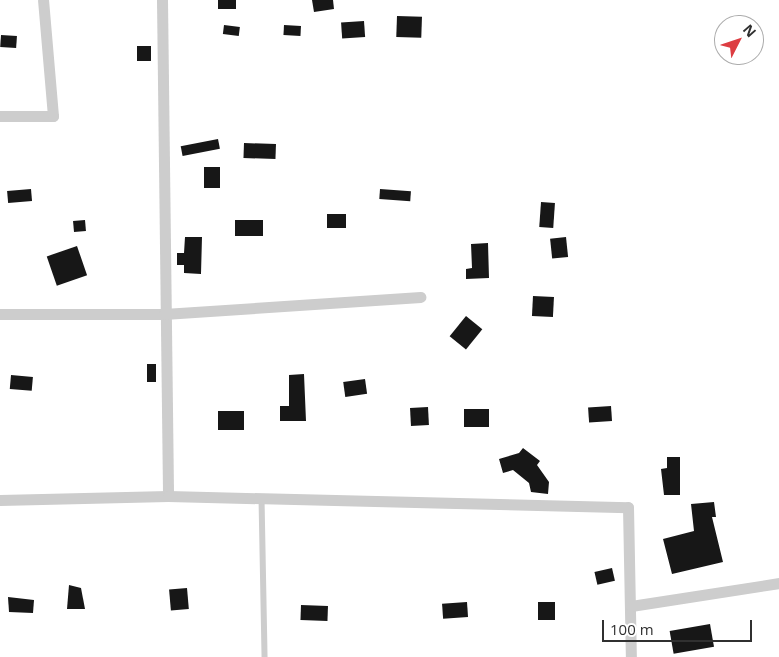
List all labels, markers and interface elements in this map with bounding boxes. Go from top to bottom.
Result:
north arrow [714,15,764,65]
text: N [739,20,761,41]
scale bar [604,610,754,642]
text: 100 m [610,619,654,639]

